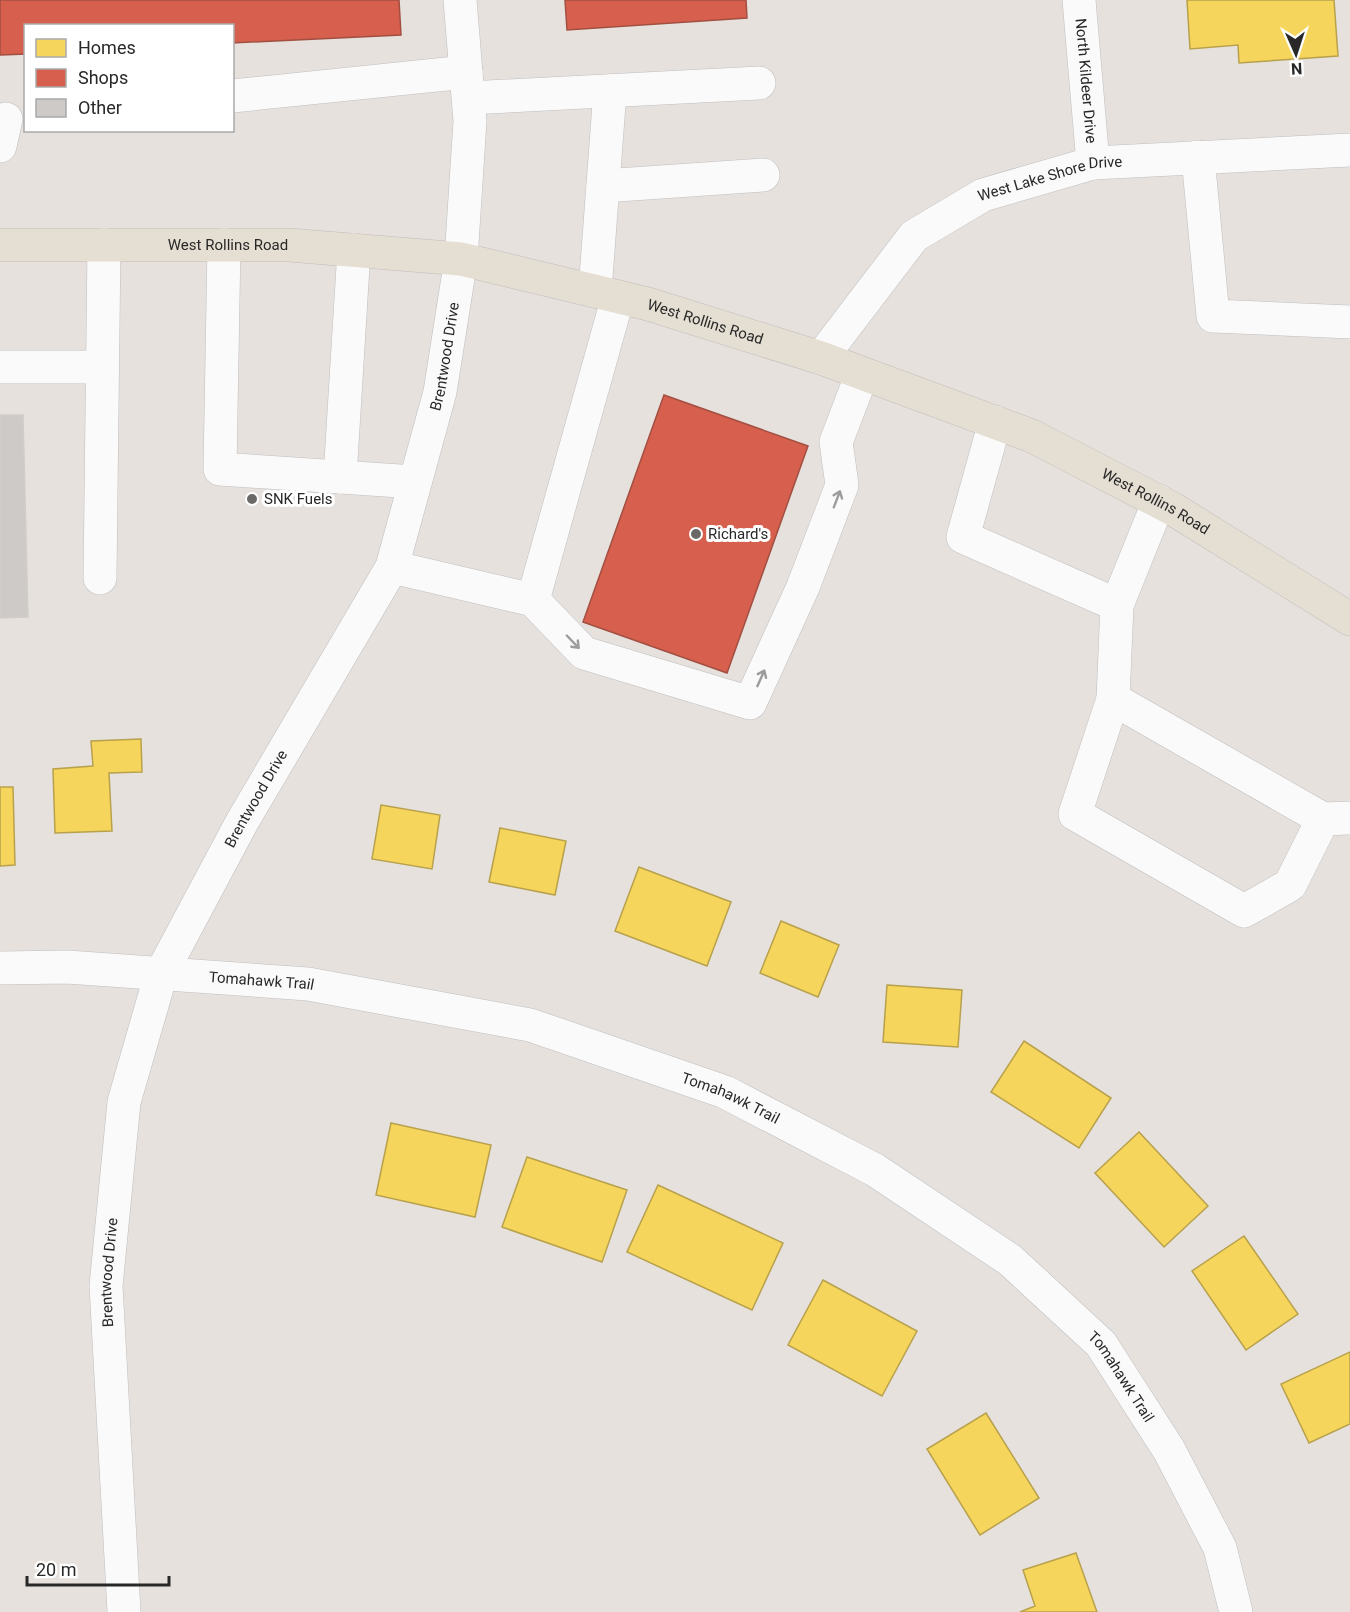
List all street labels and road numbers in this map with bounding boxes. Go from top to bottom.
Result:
street label: North Kildeer Drive [1072,17,1100,144]
street label: West Lake Shore Drive [976,153,1123,205]
street label: West Rollins Road [168,236,288,254]
street label: West Rollins Road [645,295,766,348]
street label: Brentwood Drive [426,301,463,413]
street label: West Rollins Road [1099,465,1213,538]
street label: Brentwood Drive [221,747,291,851]
street label: Tomahawk Trail [208,968,316,994]
street label: Tomahawk Trail [679,1069,783,1128]
street label: Brentwood Drive [97,1217,122,1328]
street label: Tomahawk Trail [1084,1328,1158,1426]

